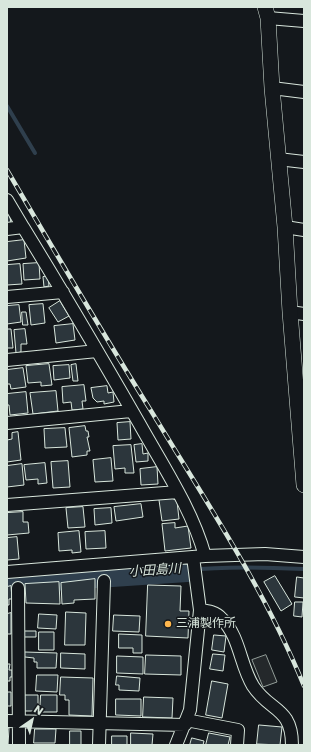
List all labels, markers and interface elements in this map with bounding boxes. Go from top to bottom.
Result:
water label: 小田島川 [129,561,181,581]
place label: 三浦製作所 [176,617,236,631]
marker: 三浦製作所 [163,619,173,629]
north arrow [12,700,52,740]
text: N [31,701,47,719]

